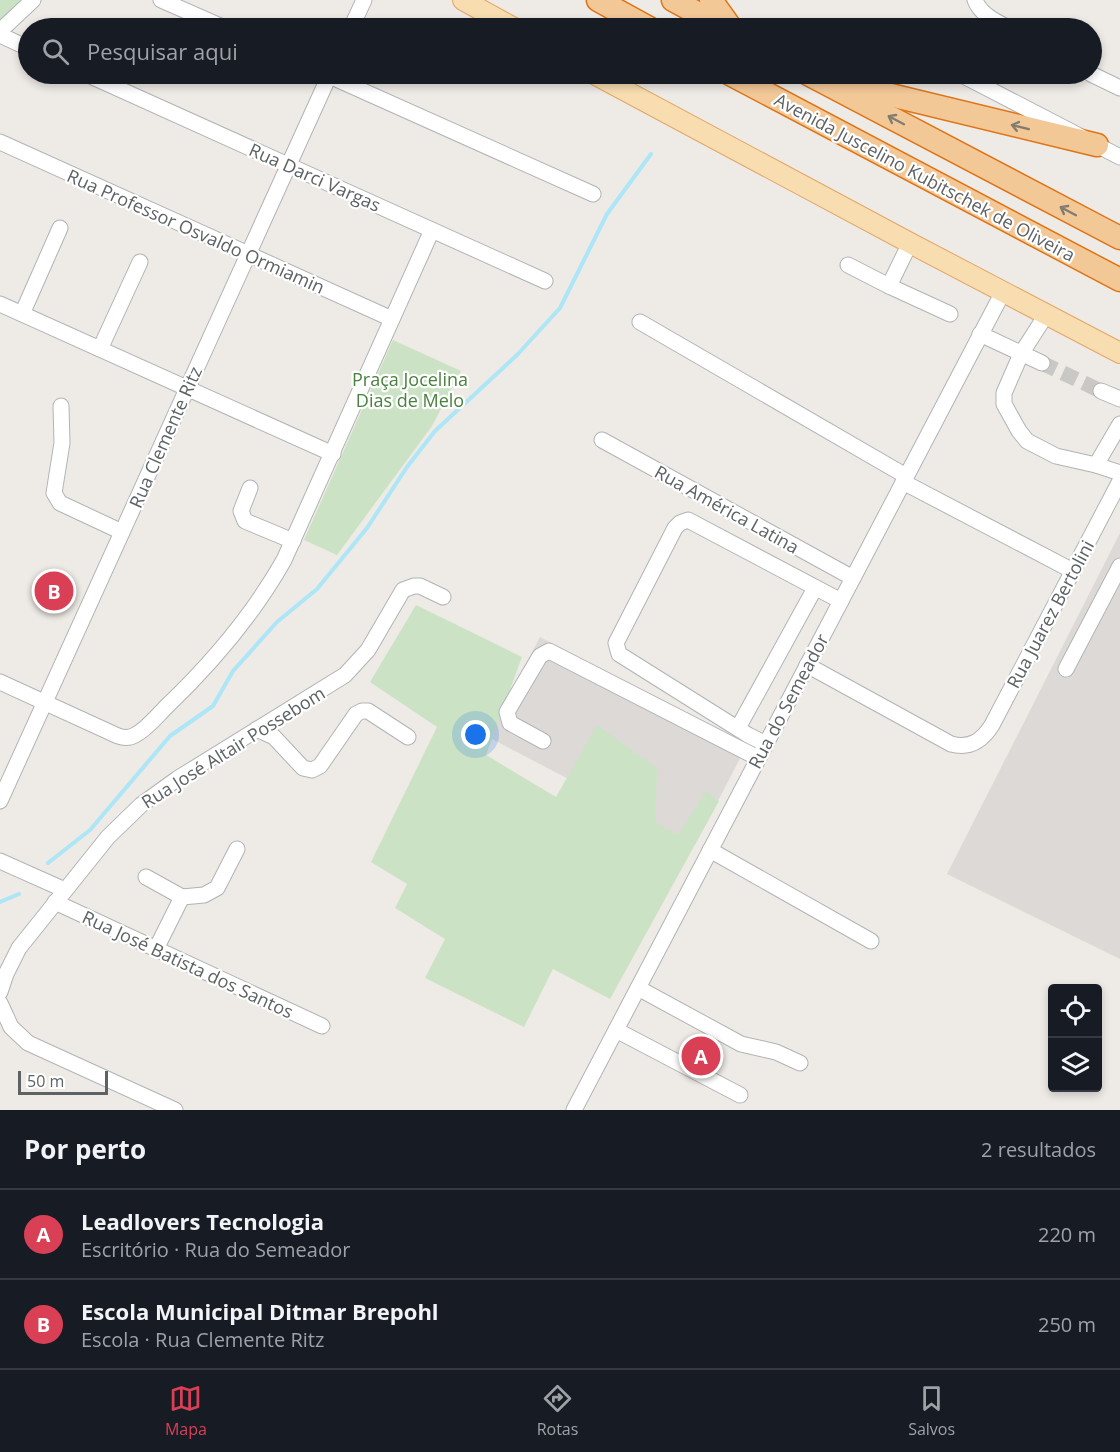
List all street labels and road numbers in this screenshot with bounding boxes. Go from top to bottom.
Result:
street label: Avenida Juscelino Kubitschek de Oliveira [771,87,1079,267]
street label: Rua Darci Vargas [245,137,385,217]
street label: Rua Professor Osvaldo Ormiamin [63,163,329,299]
street label: Rua Clemente Ritz [123,363,207,511]
street label: Rua América Latina [651,459,803,559]
street label: Rua Juarez Bertolini [1001,536,1099,692]
street label: Rua do Semeador [742,629,834,773]
street label: Rua José Altair Possebom [137,681,329,813]
street label: Rua José Batista dos Santos [79,905,297,1023]

